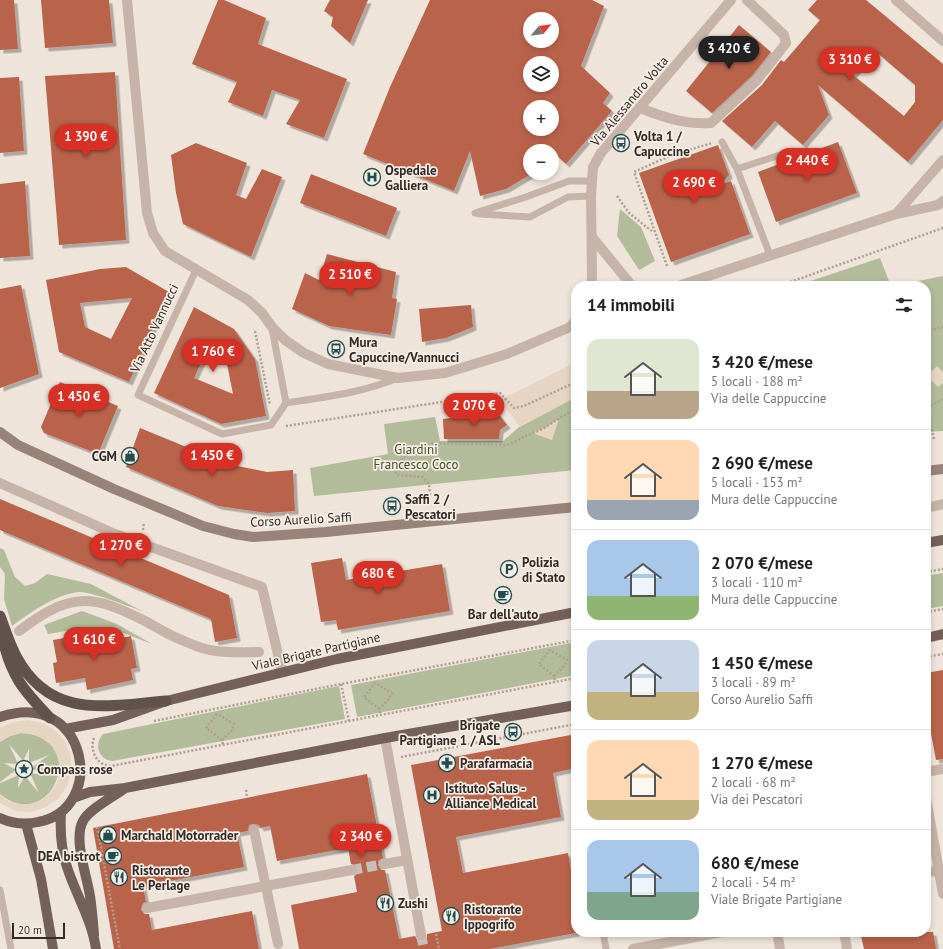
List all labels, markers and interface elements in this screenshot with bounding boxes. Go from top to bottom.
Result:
north arrow [523,12,559,48]
map controls [523,12,559,180]
pin: 3 420 € [692,36,766,70]
text: 3 420 € [707,40,751,57]
pin: 3 310 € [813,47,887,81]
text: 3 310 € [828,51,872,68]
street label: Via Alessandro Volta [586,53,672,151]
button: layers [523,56,559,92]
button: + [523,100,559,136]
pin: 1 390 € [49,124,123,158]
text: 1 390 € [64,128,108,145]
place label: Volta 1 / Capuccine [633,128,690,160]
bus stop icon: Volta 1 / Capuccine [611,133,631,153]
button: − [523,144,559,180]
pin: 2 440 € [770,148,844,182]
text: 2 440 € [785,152,829,169]
place label: Ospedale Galliera [385,162,437,194]
hospital icon: Ospedale Galliera [362,167,382,187]
pin: 2 690 € [657,170,731,204]
text: 2 690 € [672,174,716,191]
pin: 2 510 € [313,262,387,296]
text: 2 510 € [328,266,372,283]
street label: Via Atto Vannucci [126,281,182,376]
text: 14 immobili [587,294,675,316]
icon: filters [893,294,915,316]
place label: Mura Capuccine/Vannucci [349,334,459,366]
pin: 1 760 € [176,339,250,373]
bus stop icon: Mura Capuccine/Vannucci [326,339,346,359]
text: 1 760 € [191,343,235,360]
text: 3 420 €/mese [711,351,813,373]
icon: home [619,355,667,403]
text: 5 locali · 188 m² [711,373,803,390]
pin: 1 450 € [42,384,116,418]
text: 1 450 € [57,388,101,405]
text: Via delle Cappuccine [711,390,826,407]
pin: 2 070 € [437,393,511,427]
text: 2 070 € [452,397,496,414]
park label: Giardini Francesco Coco [374,441,458,473]
pin: 1 450 € [175,443,249,477]
shop icon: CGM [120,446,140,466]
text: 1 450 € [190,447,234,464]
place label: CGM [92,448,117,465]
text: 2 690 €/mese [711,452,813,474]
icon: home [619,456,667,504]
text: 5 locali · 153 m² [711,474,803,491]
place label: Saffi 2 / Pescatori [405,491,456,523]
text: Mura delle Cappuccine [711,491,837,508]
bus stop icon: Saffi 2 / Pescatori [382,496,402,516]
street label: Corso Aurelio Saffi [250,508,352,531]
pin: 1 270 € [84,533,158,567]
text: 1 270 € [99,537,143,554]
text: 2 070 €/mese [711,552,813,574]
place label: Polizia di Stato [522,554,565,586]
icon: home [619,556,667,604]
parking icon: Polizia di Stato [499,559,519,579]
pin: 680 € [350,561,406,595]
text: 680 € [362,565,394,582]
text: 3 locali · 110 m² [711,574,803,591]
cafe icon: Bar dell'auto [493,585,513,605]
text: Mura delle Cappuccine [711,591,837,608]
place label: Bar dell'auto [468,606,538,623]
pin: 1 610 € [57,627,131,661]
street label: Viale Brigate Partigiane [249,628,382,675]
text: 1 610 € [72,631,116,648]
text: 1 450 €/mese [711,652,813,674]
icon: home [619,656,667,704]
text: 3 locali · 89 m² [711,674,796,691]
text: Corso Aurelio Saffi [711,691,813,708]
place label: Brigate Partigiane 1 / ASL [399,717,500,749]
bus stop icon: Brigate Partigiane 1 / ASL [503,722,523,742]
text: 1 270 €/mese [711,752,813,774]
pharmacy icon: Parafarmacia [437,753,457,773]
place label: Parafarmacia [460,755,532,772]
icon: home [619,756,667,804]
place icon: Compass rose [14,759,34,779]
place label: Compass rose [37,761,113,778]
text: 2 locali · 68 m² [711,774,796,791]
place label: Istituto Salus - Alliance Medical [445,780,536,812]
hospital icon: Istituto Salus - Alliance Medical [422,785,442,805]
text: Via dei Pescatori [711,791,803,808]
pin: 2 340 € [324,824,398,858]
shop icon: Marchald Motorrader [98,825,118,845]
place label: Marchald Motorrader [121,827,239,844]
text: 2 340 € [339,828,383,845]
cafe icon: DEA bistrot [103,846,123,866]
place label: DEA bistrot [38,848,100,865]
text: 680 €/mese [711,852,799,874]
icon: home [619,856,667,904]
place label: Ristorante Le Perlage [132,862,190,894]
restaurant icon: Ristorante Le Perlage [109,867,129,887]
text: 2 locali · 54 m² [711,874,796,891]
text: Viale Brigate Partigiane [711,891,842,908]
restaurant icon: Zushi [375,893,395,913]
place label: Zushi [398,895,428,912]
place label: Ristorante Ippogrifo [464,901,522,933]
restaurant icon: Ristorante Ippogrifo [441,906,461,926]
scale bar [12,921,65,940]
text: 20 m [18,923,42,937]

